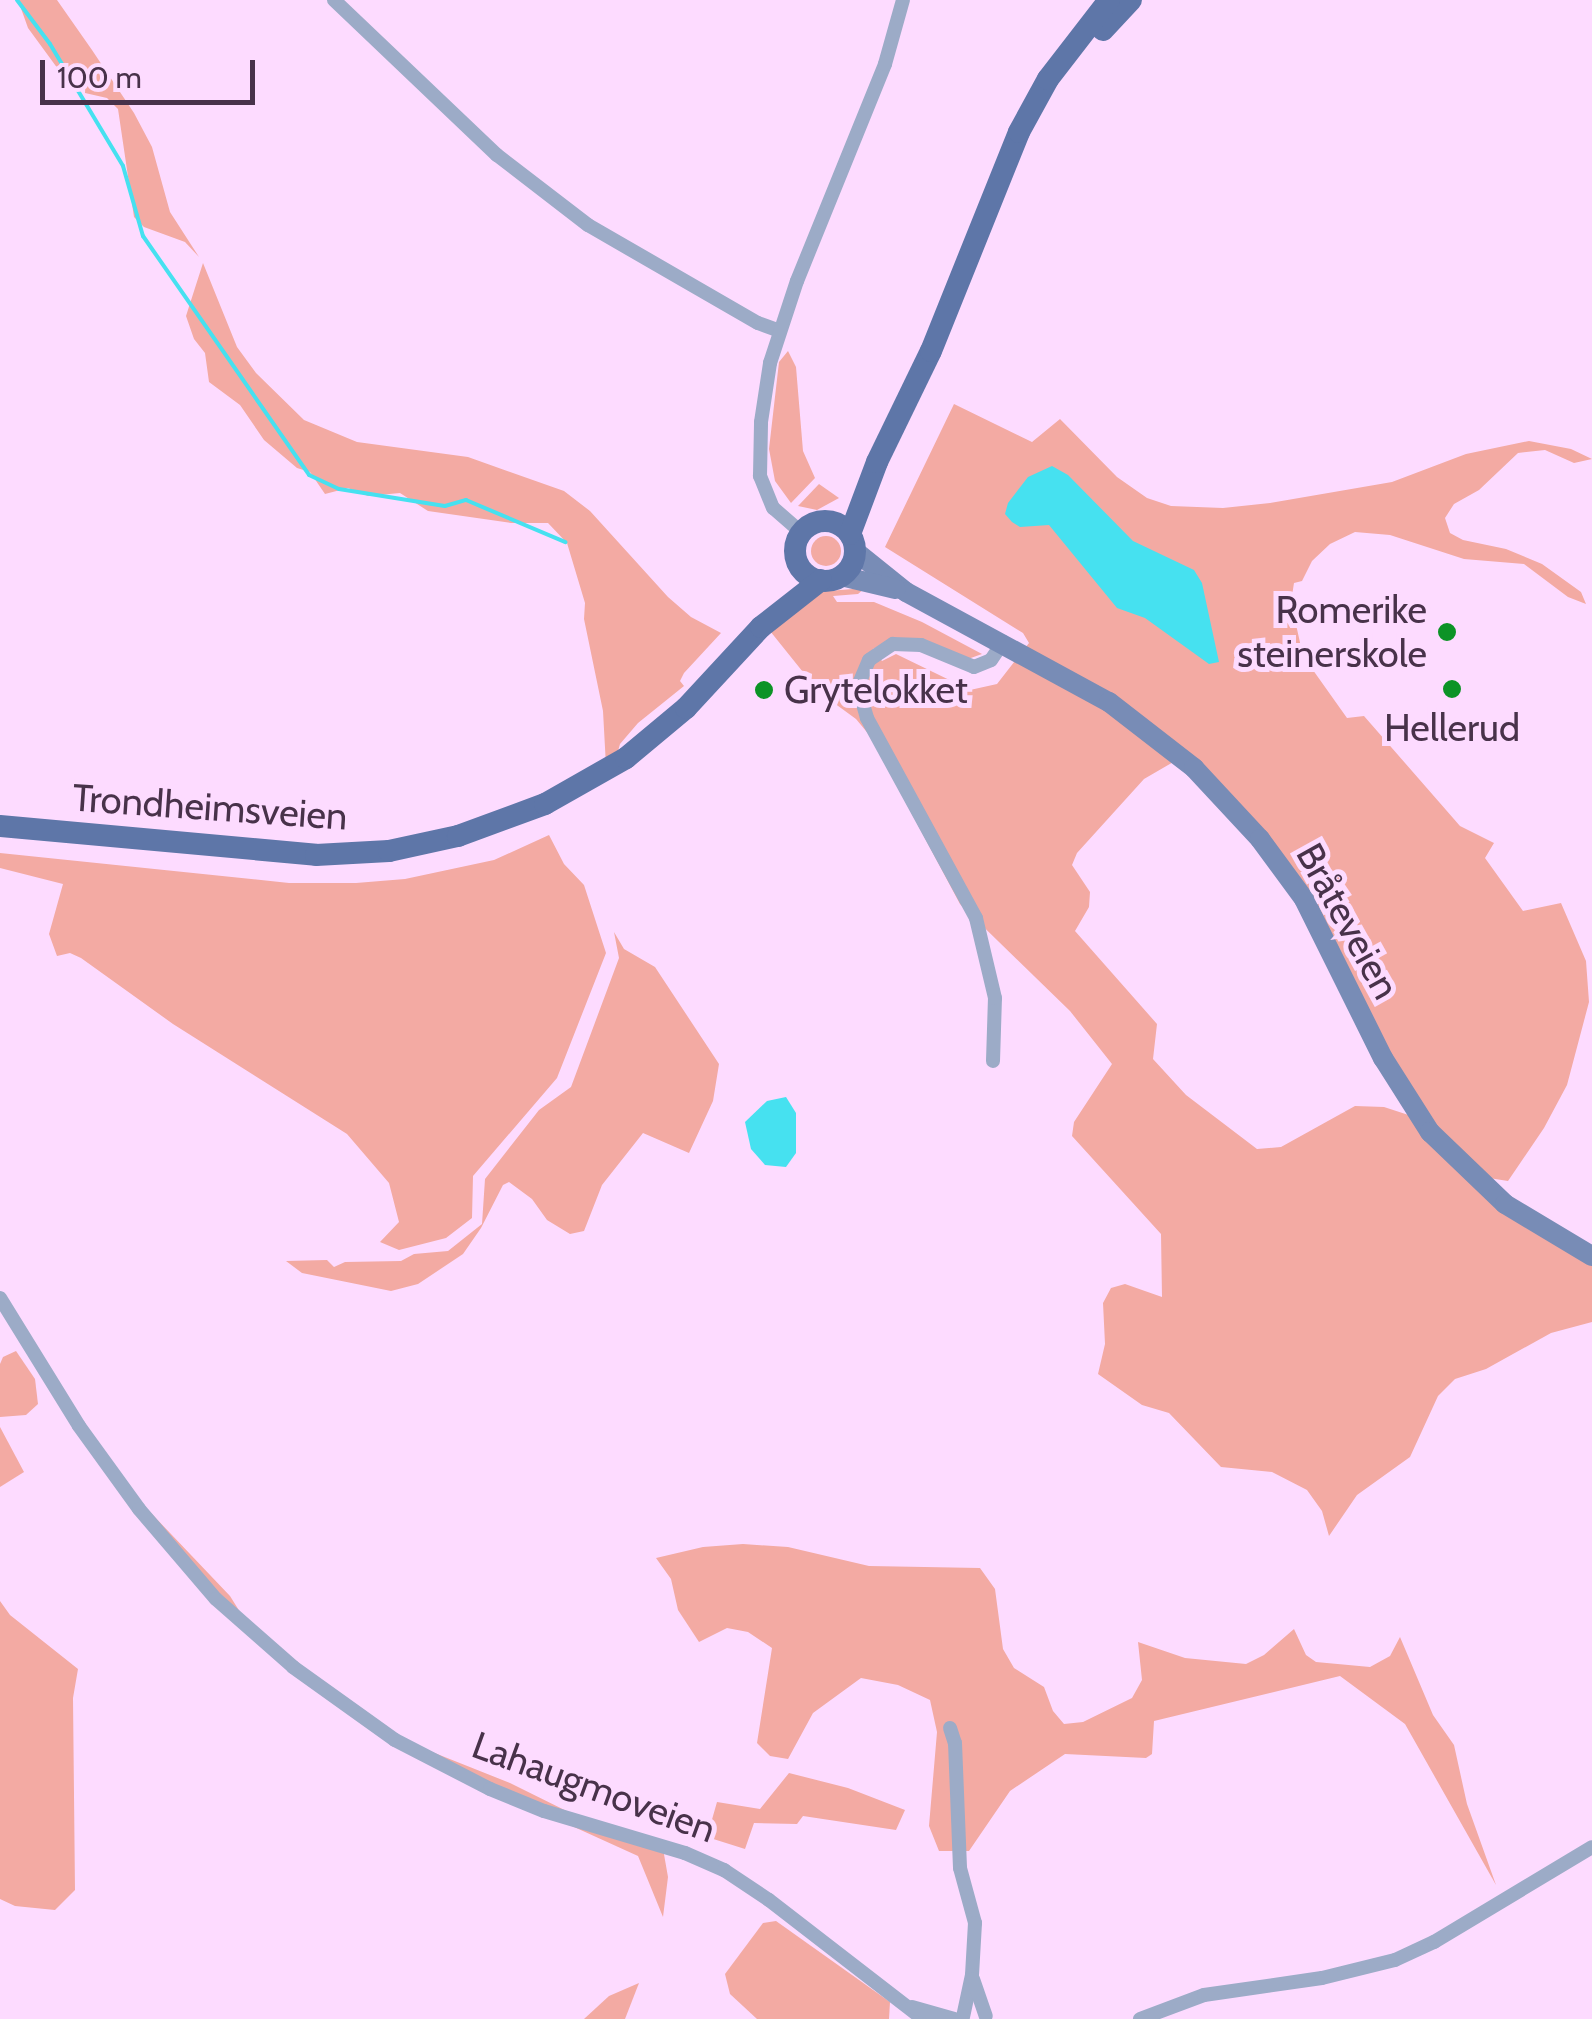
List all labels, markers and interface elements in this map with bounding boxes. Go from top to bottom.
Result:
scale bar [45,40,260,102]
text: 100 m [57,59,142,96]
place label: Romerike steinerskole [1237,587,1427,676]
marker: Romerike steinerskole [1436,621,1458,643]
place label: Grytelokket [784,667,968,713]
marker: Hellerud [1441,678,1463,700]
marker: Grytelokket [753,679,775,701]
place label: Hellerud [1384,705,1520,751]
street label: Trondheimsveien [71,775,349,839]
street label: Bråteveien [1287,835,1409,1007]
street label: Lahaugmoveien [466,1722,722,1852]

